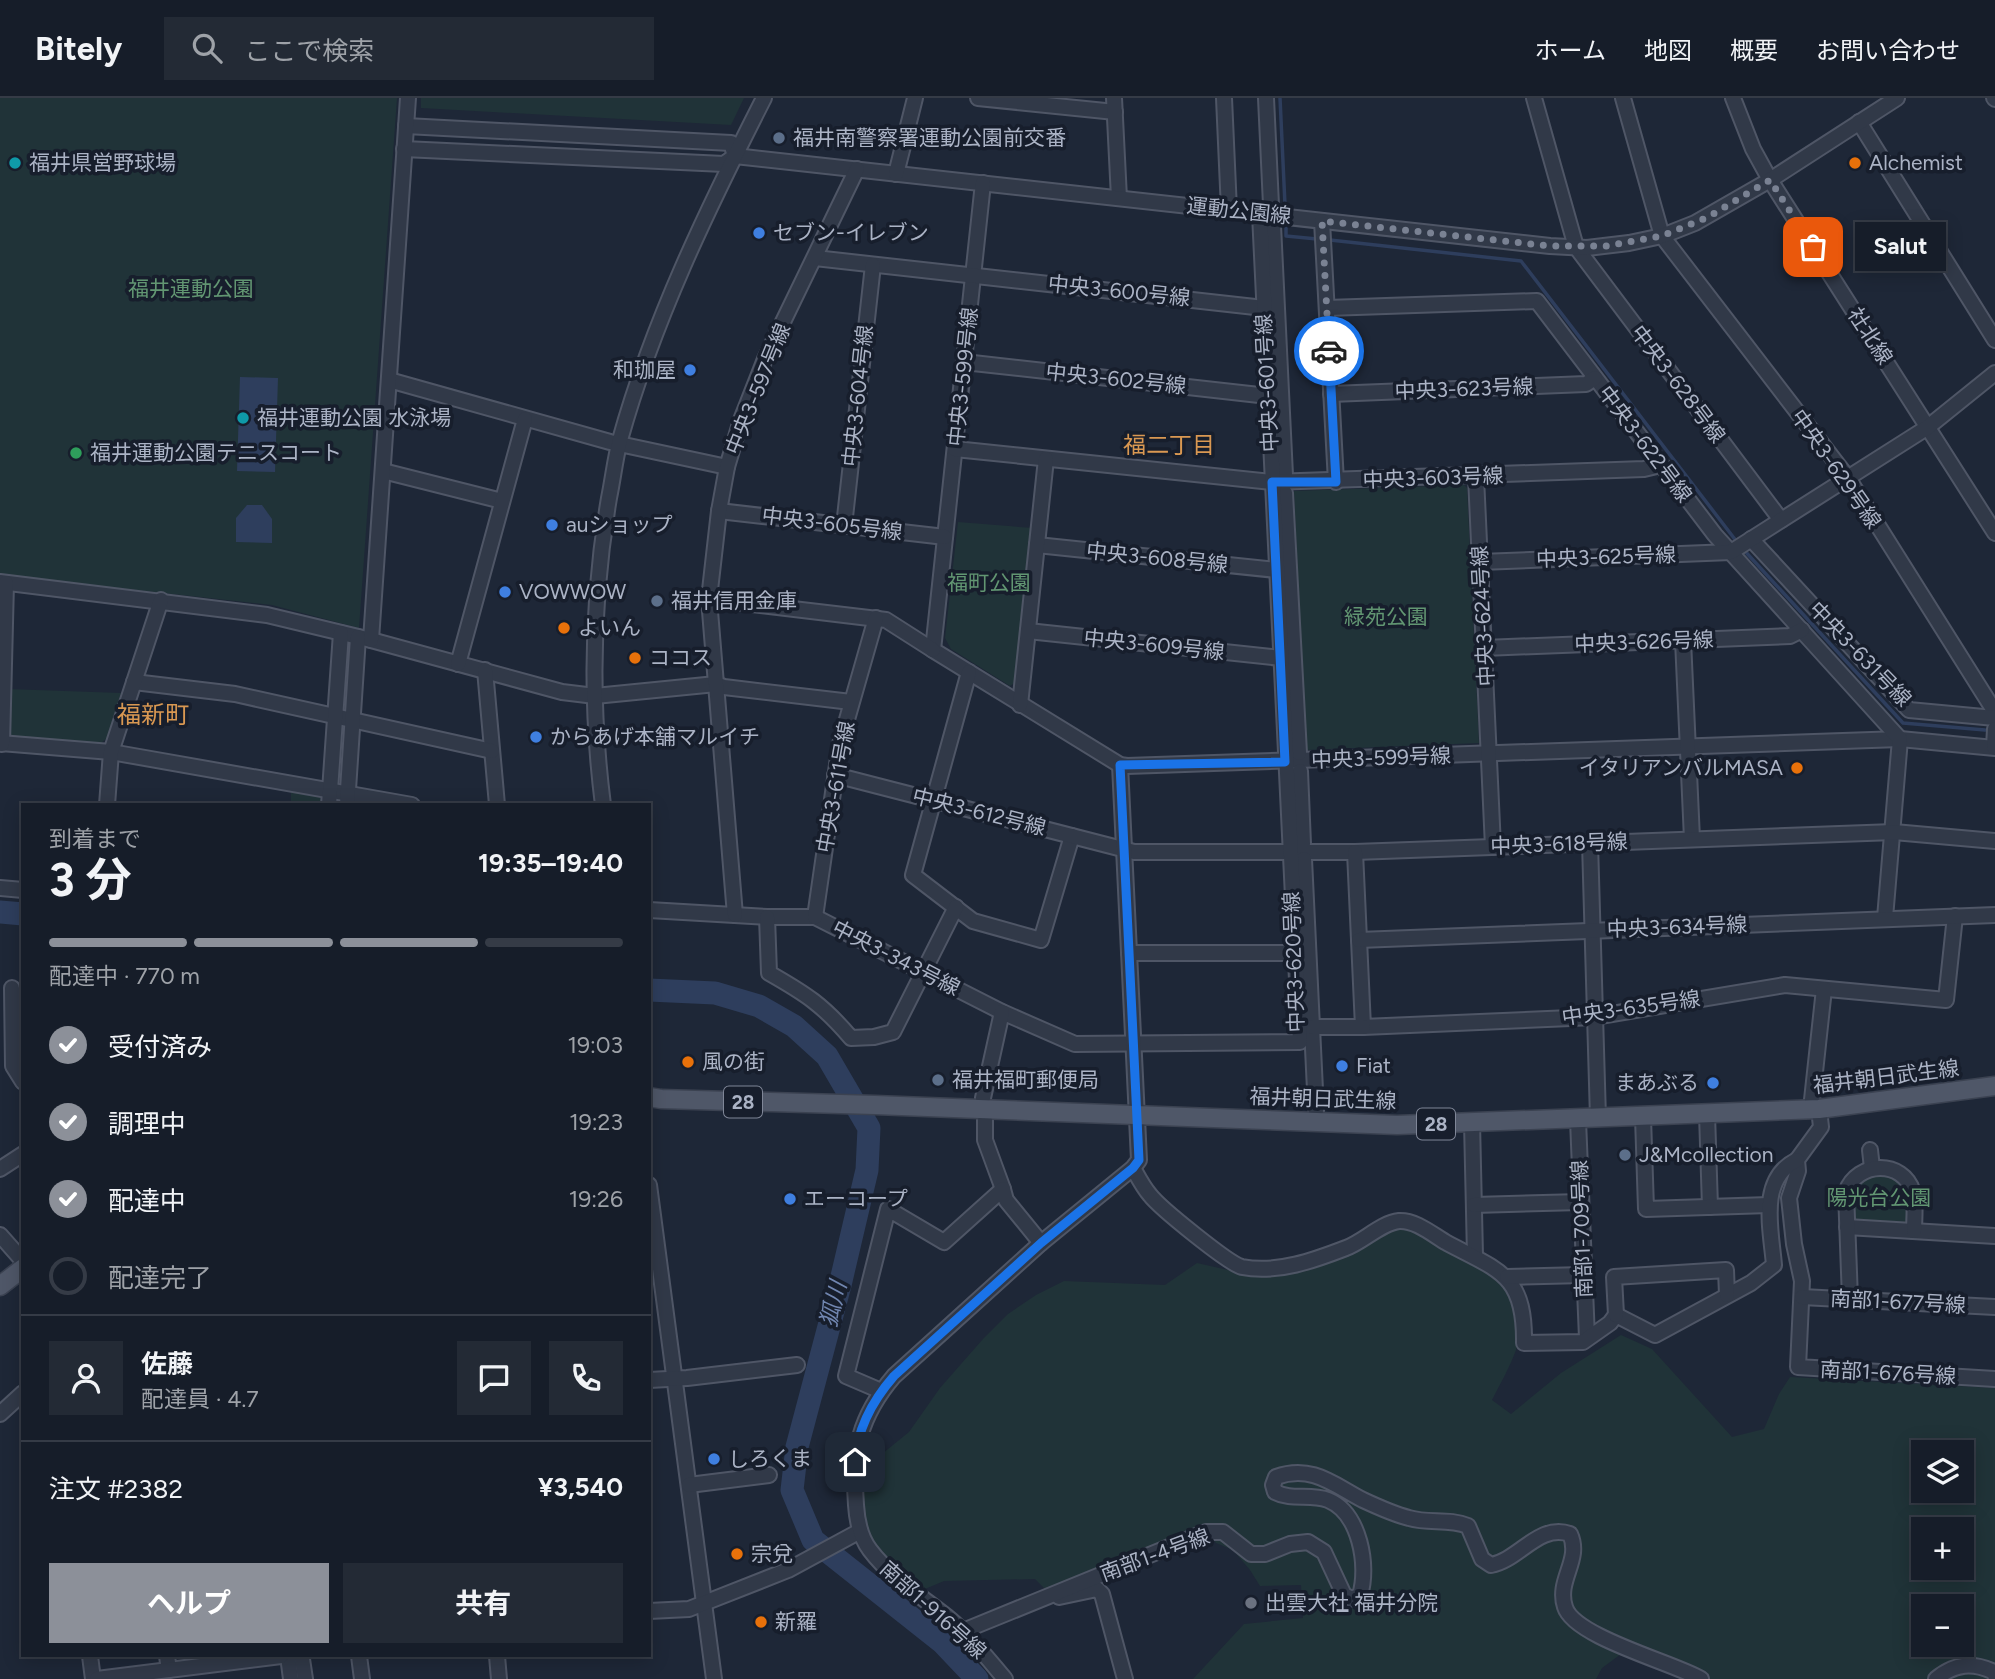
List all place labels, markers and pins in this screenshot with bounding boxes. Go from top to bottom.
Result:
place label: 福井南警察署運動公園前交番 [793,125,1066,150]
marker: 福井南警察署運動公園前交番 [771,130,787,146]
place label: 福井県営野球場 [29,150,176,175]
place label: Alchemist [1869,150,1963,175]
marker: 福井県営野球場 [7,155,23,171]
marker: Alchemist [1847,155,1863,171]
pin [1783,217,1843,277]
place label: セブン-イレブン [773,220,929,245]
callout: Salut [1855,222,1946,272]
marker: セブン-イレブン [751,225,767,241]
place label: 和珈屋 [613,357,676,382]
marker: 和珈屋 [682,362,698,378]
place label: 福井運動公園 水泳場 [257,405,451,430]
marker: 福井運動公園 水泳場 [235,410,251,426]
place label: 福井運動公園テニスコート [90,440,342,465]
marker: 福井運動公園テニスコート [68,445,84,461]
place label: auショップ [566,512,672,537]
marker: auショップ [544,517,560,533]
place label: VOWWOW [519,579,626,604]
marker: VOWWOW [497,584,513,600]
place label: 福井信用金庫 [671,588,797,613]
marker: 福井信用金庫 [649,593,665,609]
place label: よいん [578,615,641,640]
marker: よいん [556,620,572,636]
place label: ココス [649,645,712,670]
marker: ココス [627,650,643,666]
place label: からあげ本舗マルイチ [550,724,760,749]
marker: からあげ本舗マルイチ [528,729,544,745]
place label: イタリアンバルMASA [1579,755,1783,780]
marker: イタリアンバルMASA [1789,760,1805,776]
place label: 風の街 [702,1049,765,1074]
place label: Fiat [1356,1053,1391,1078]
marker: 風の街 [680,1054,696,1070]
marker: Fiat [1334,1058,1350,1074]
place label: 福井福町郵便局 [952,1067,1099,1092]
place label: まあぶる [1615,1070,1699,1095]
marker: 福井福町郵便局 [930,1072,946,1088]
marker: まあぶる [1705,1075,1721,1091]
place label: J&Mcollection [1639,1142,1773,1167]
marker: J&Mcollection [1617,1147,1633,1163]
place label: エーコープ [804,1186,908,1211]
marker: エーコープ [782,1191,798,1207]
pin [825,1432,885,1492]
place label: しろくま [728,1446,812,1471]
marker: しろくま [706,1451,722,1467]
place label: 宗兌 [751,1541,793,1566]
marker: 宗兌 [729,1546,745,1562]
place label: 出雲大社 福井分院 [1265,1590,1438,1615]
marker: 出雲大社 福井分院 [1243,1595,1259,1611]
place label: 新羅 [775,1609,817,1634]
marker: 新羅 [753,1614,769,1630]

